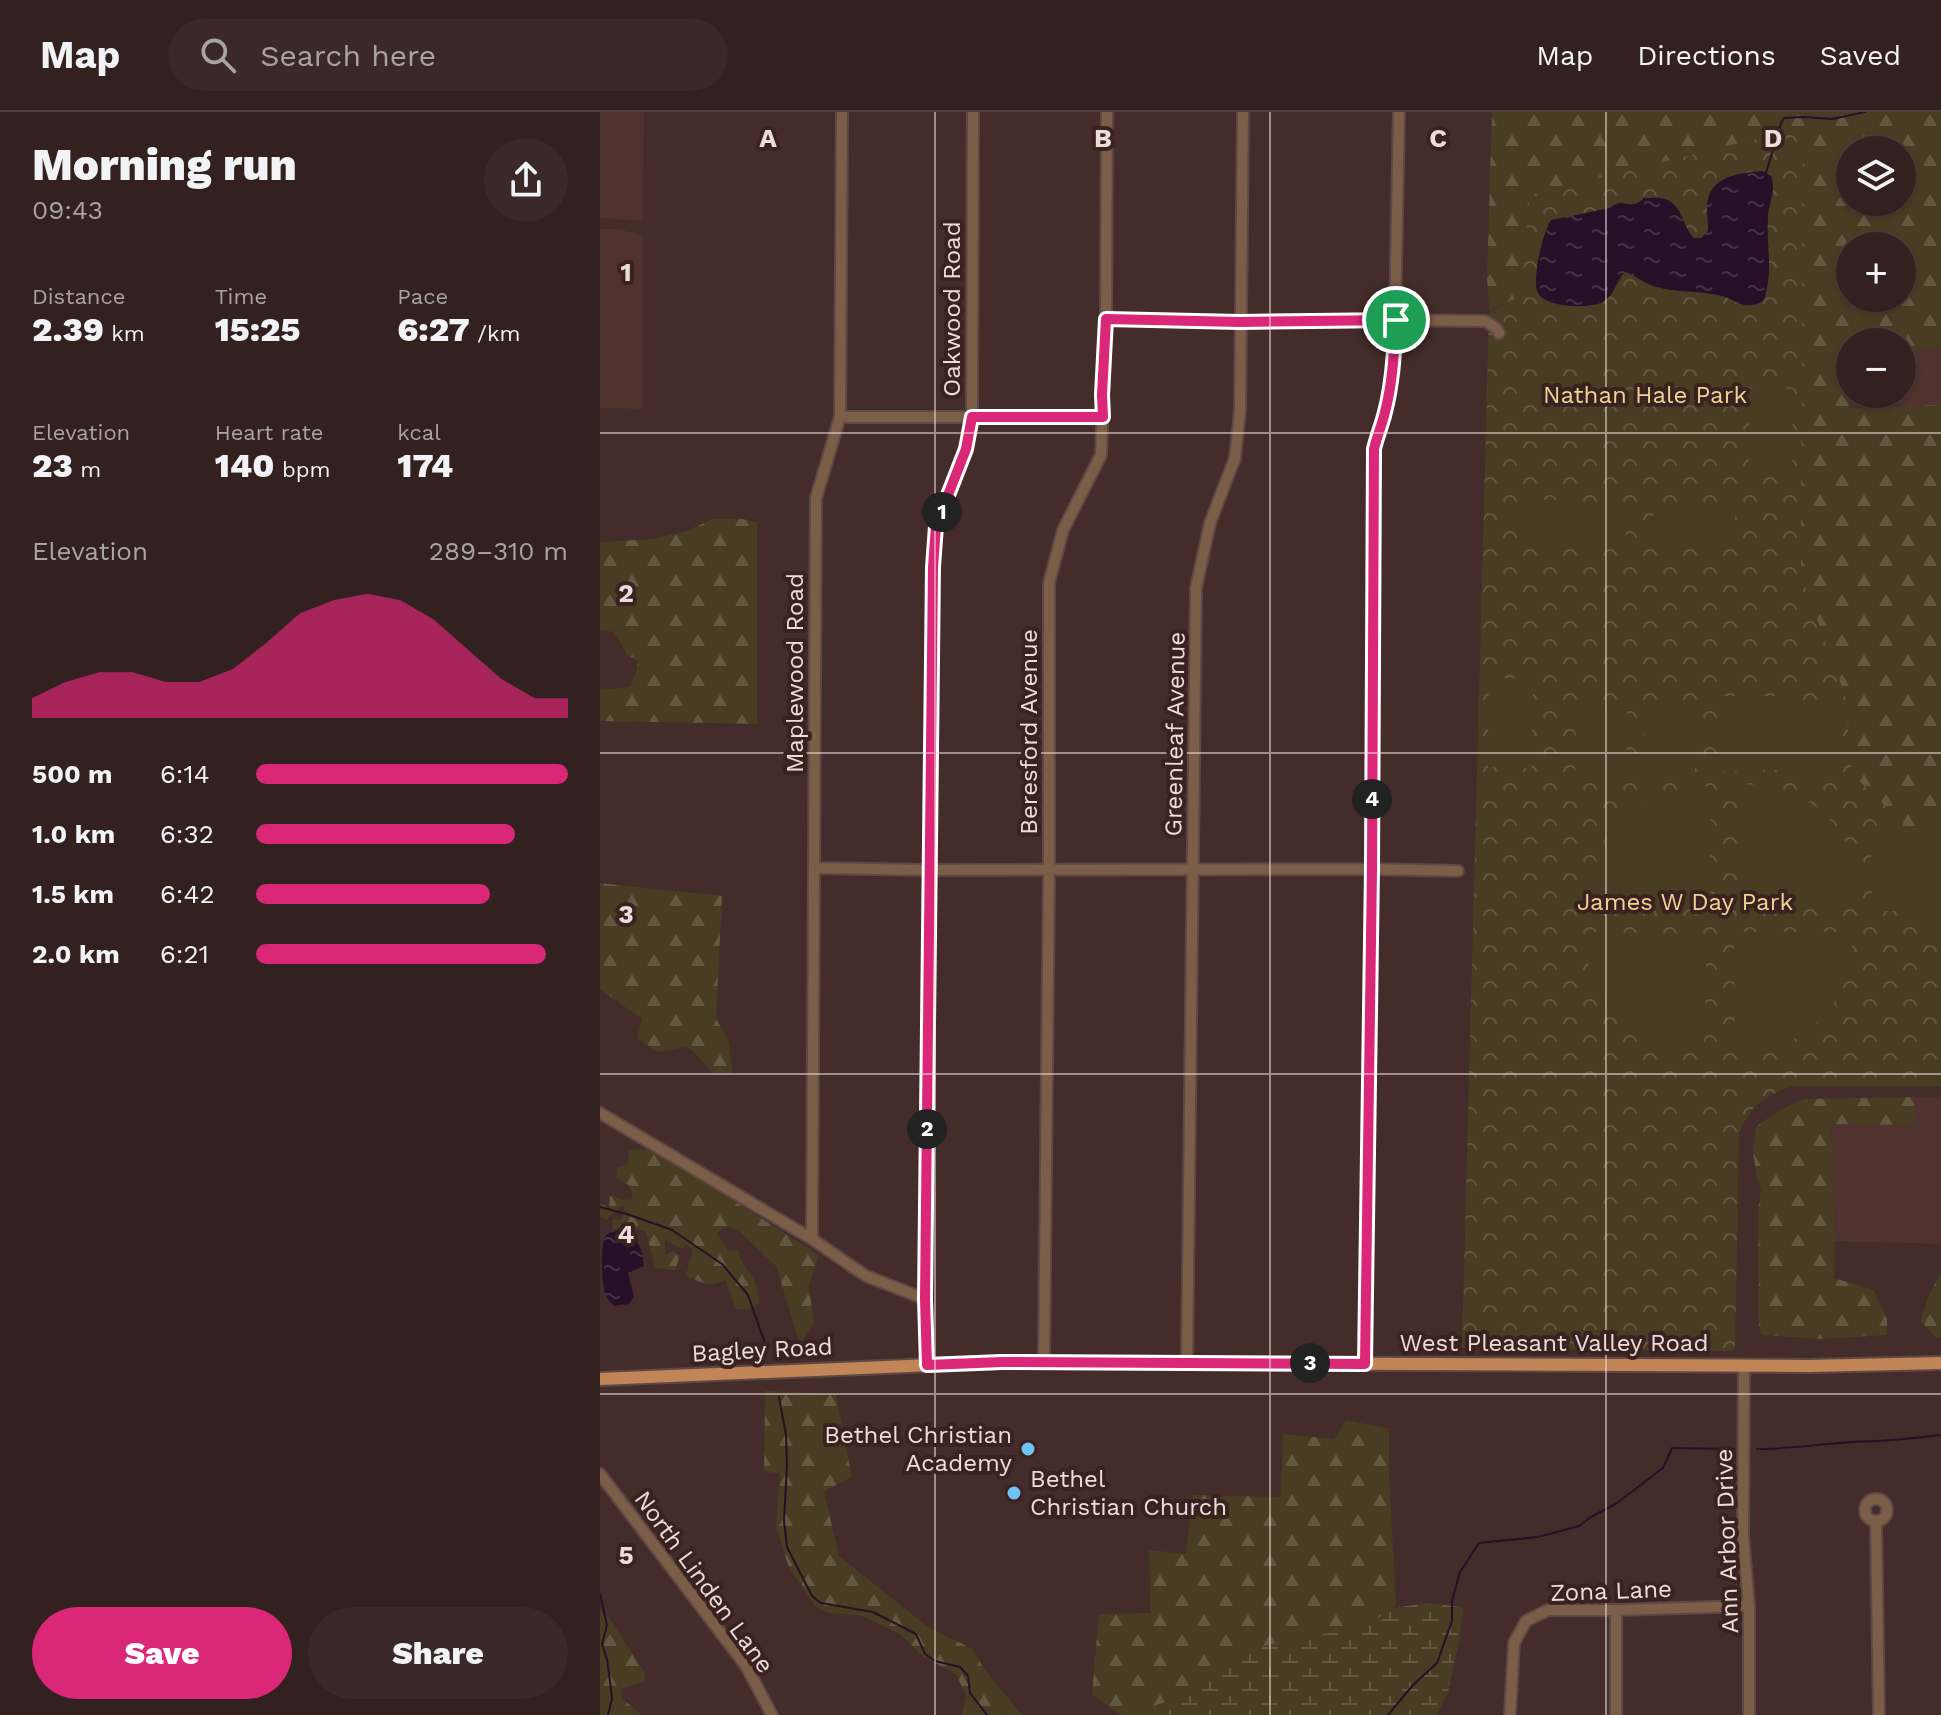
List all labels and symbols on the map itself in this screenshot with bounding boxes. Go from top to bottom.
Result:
text: A [759,123,777,153]
text: B [1094,123,1112,153]
text: C [1429,123,1447,153]
text: D [1764,123,1782,153]
street label: Oakwood Road [938,221,966,397]
text: 1 [620,257,632,287]
pin [1362,286,1430,354]
park label: Nathan Hale Park [1543,381,1747,409]
pin: 1 [922,492,962,532]
street label: Maplewood Road [781,573,809,773]
text: 2 [618,578,634,608]
street label: Beresford Avenue [1015,629,1043,835]
street label: Greenleaf Avenue [1159,631,1191,837]
pin: 4 [1352,779,1392,819]
park label: James W Day Park [1577,888,1793,916]
text: 3 [618,899,634,929]
pin: 2 [907,1109,947,1149]
text: 4 [618,1219,635,1249]
street label: West Pleasant Valley Road [1400,1329,1708,1357]
street label: Bagley Road [691,1332,833,1368]
pin: 3 [1290,1343,1330,1383]
place label: Bethel Christian Academy [824,1421,1013,1477]
marker: Bethel Christian Academy [1019,1440,1037,1458]
street label: Ann Arbor Drive [1710,1448,1744,1634]
place label: Bethel Christian Church [1030,1465,1227,1521]
marker: Bethel Christian Church [1005,1484,1023,1502]
street label: North Linden Lane [629,1486,779,1678]
text: 5 [618,1540,634,1570]
street label: Zona Lane [1550,1575,1672,1607]

